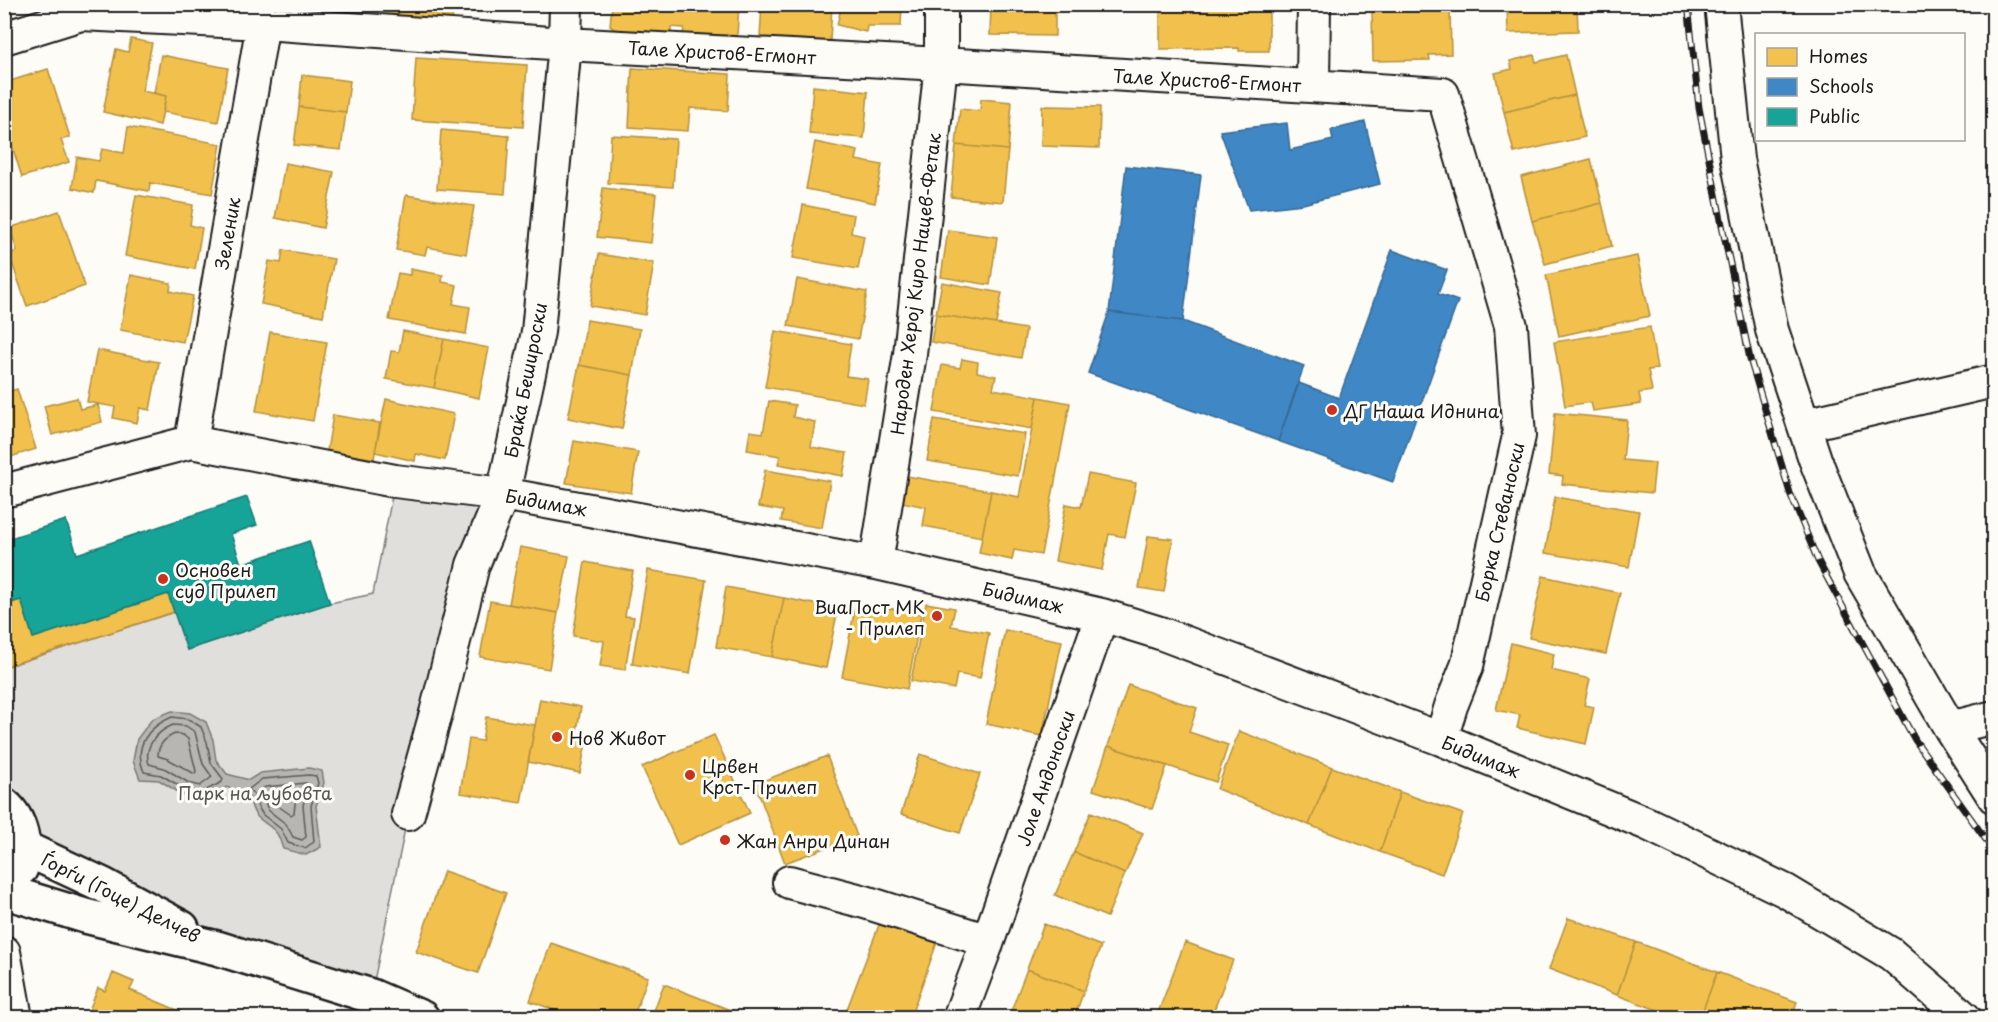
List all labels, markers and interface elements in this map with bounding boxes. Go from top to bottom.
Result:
legend [1755,33,1965,141]
street label: Тале Христов-Егмонт [627,34,817,70]
text: Homes [1809,42,1867,69]
street label: Тале Христов-Егмонт [1112,62,1302,98]
text: Schools [1809,72,1874,99]
text: Public [1809,102,1860,129]
street label: Народен Херој Киро Нацев-Фетак [883,131,947,437]
street label: Зеленик [207,194,247,271]
street label: Браќа Бешироски [497,300,553,460]
place label: ДГ Наша Иднина [1343,397,1500,424]
marker: ДГ Наша Иднина [1325,403,1339,417]
street label: Борка Стеваноски [1467,439,1531,605]
street label: Бидимаж [503,482,590,523]
place label: Основен суд Прилеп [175,556,276,604]
marker: Основен суд Прилеп [156,572,170,586]
street label: Бидимаж [980,575,1067,620]
place label: ВиаПост МК - Прилеп [814,593,925,641]
marker: ВиаПост МК - Прилеп [930,609,944,623]
street label: Јоле Андоноски [1009,706,1081,850]
place label: Нов Живот [569,724,666,751]
street label: Бидимаж [1438,728,1525,784]
marker: Нов Живот [550,730,564,744]
place label: Црвен Крст-Прилеп [702,752,817,800]
marker: Црвен Крст-Прилеп [683,768,697,782]
park label: Парк на љубовта [178,779,332,806]
place label: Жан Анри Динан [736,827,890,854]
marker: Жан Анри Динан [718,833,732,847]
street label: Ѓорѓи (Гоце) Делчев [37,845,205,949]

